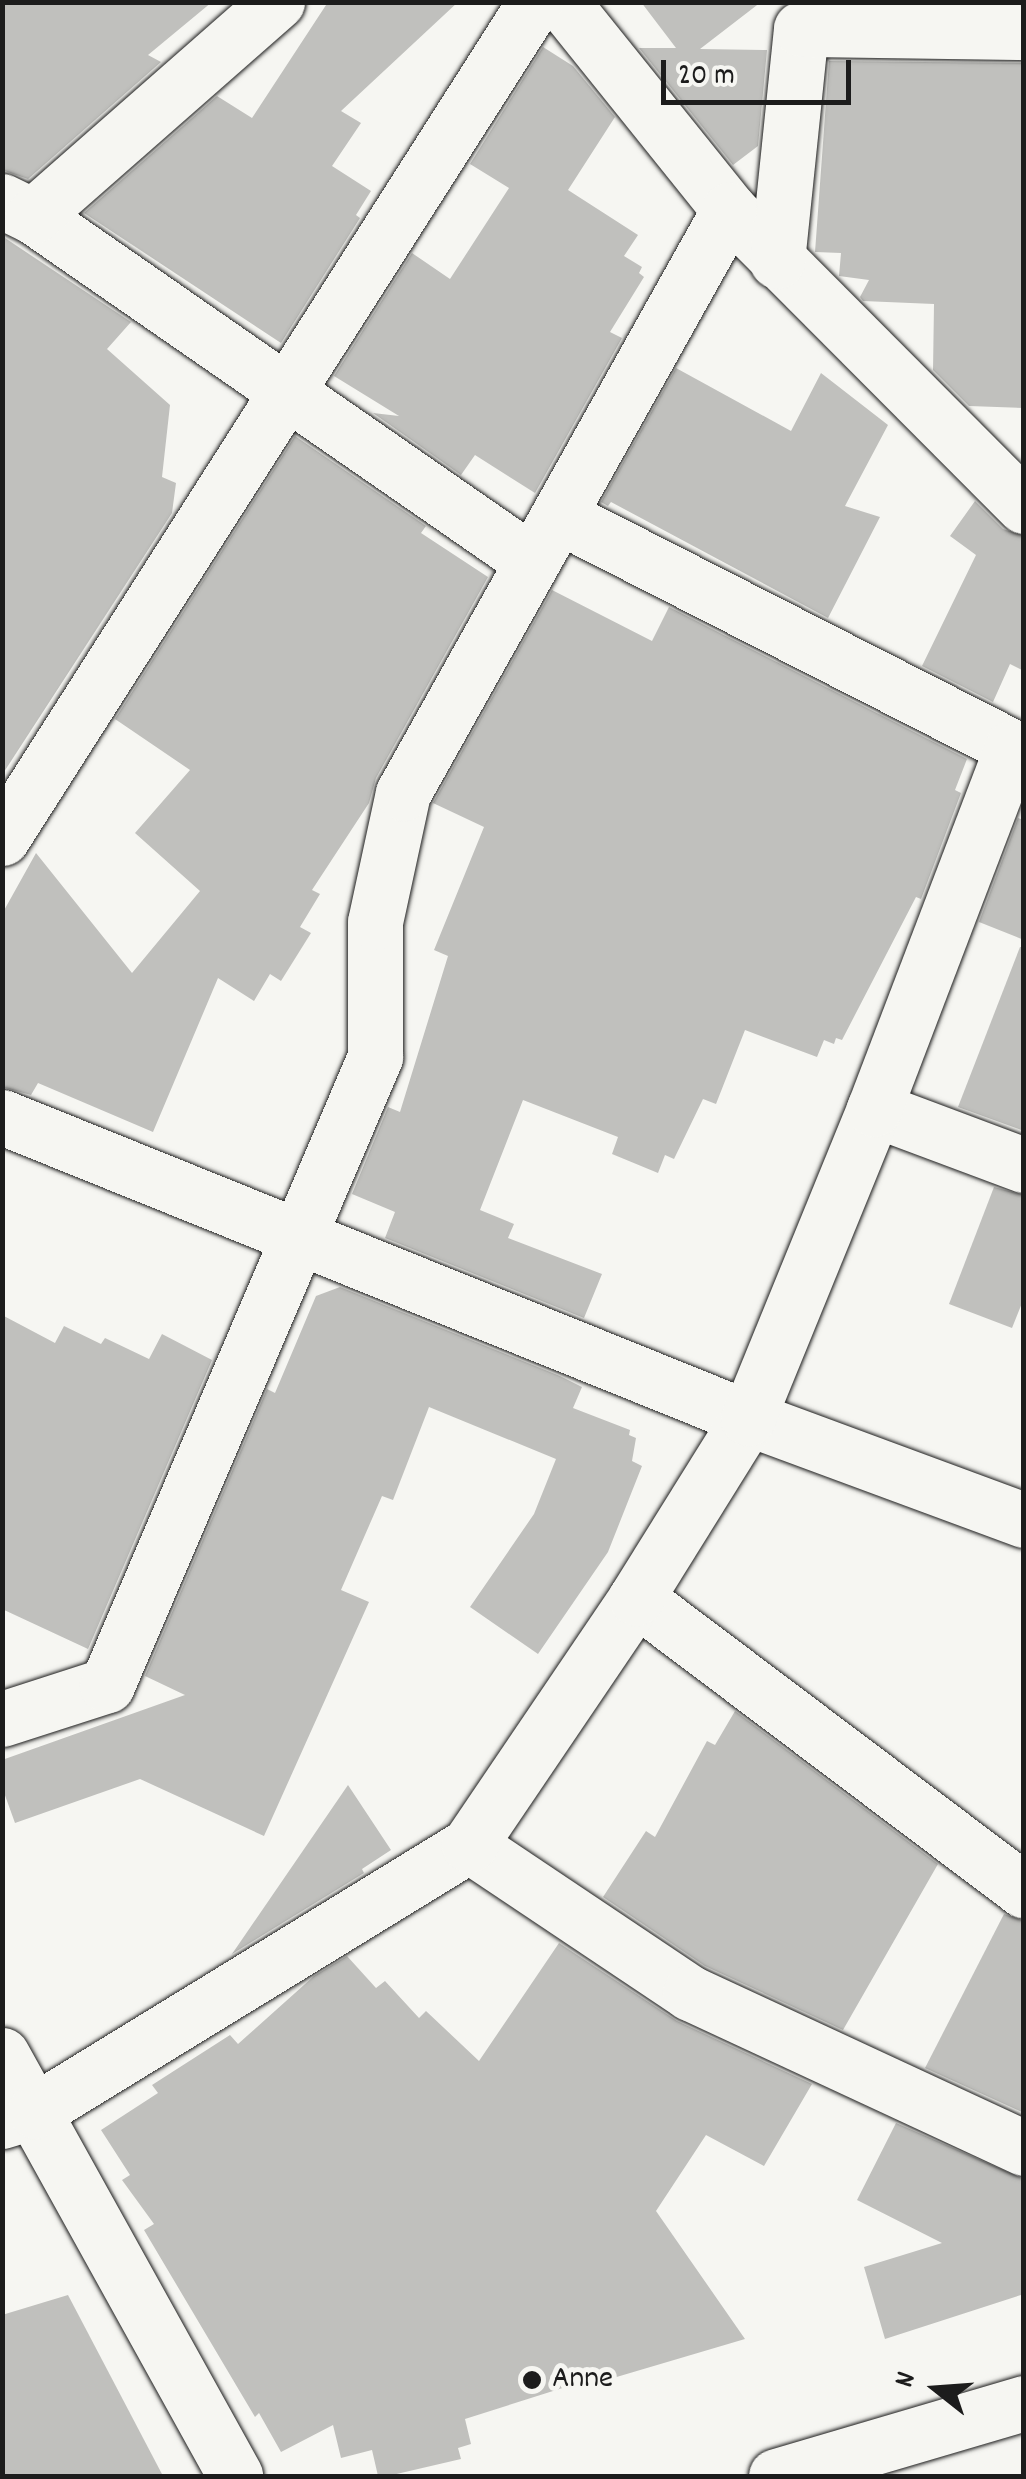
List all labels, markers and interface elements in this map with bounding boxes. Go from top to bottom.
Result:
scale bar [666,40,856,102]
text: 20 m [678,56,735,99]
north arrow [886,2339,986,2439]
place label: Anne [552,2361,613,2399]
text: N [886,2368,928,2393]
marker: Anne [521,2369,543,2391]

